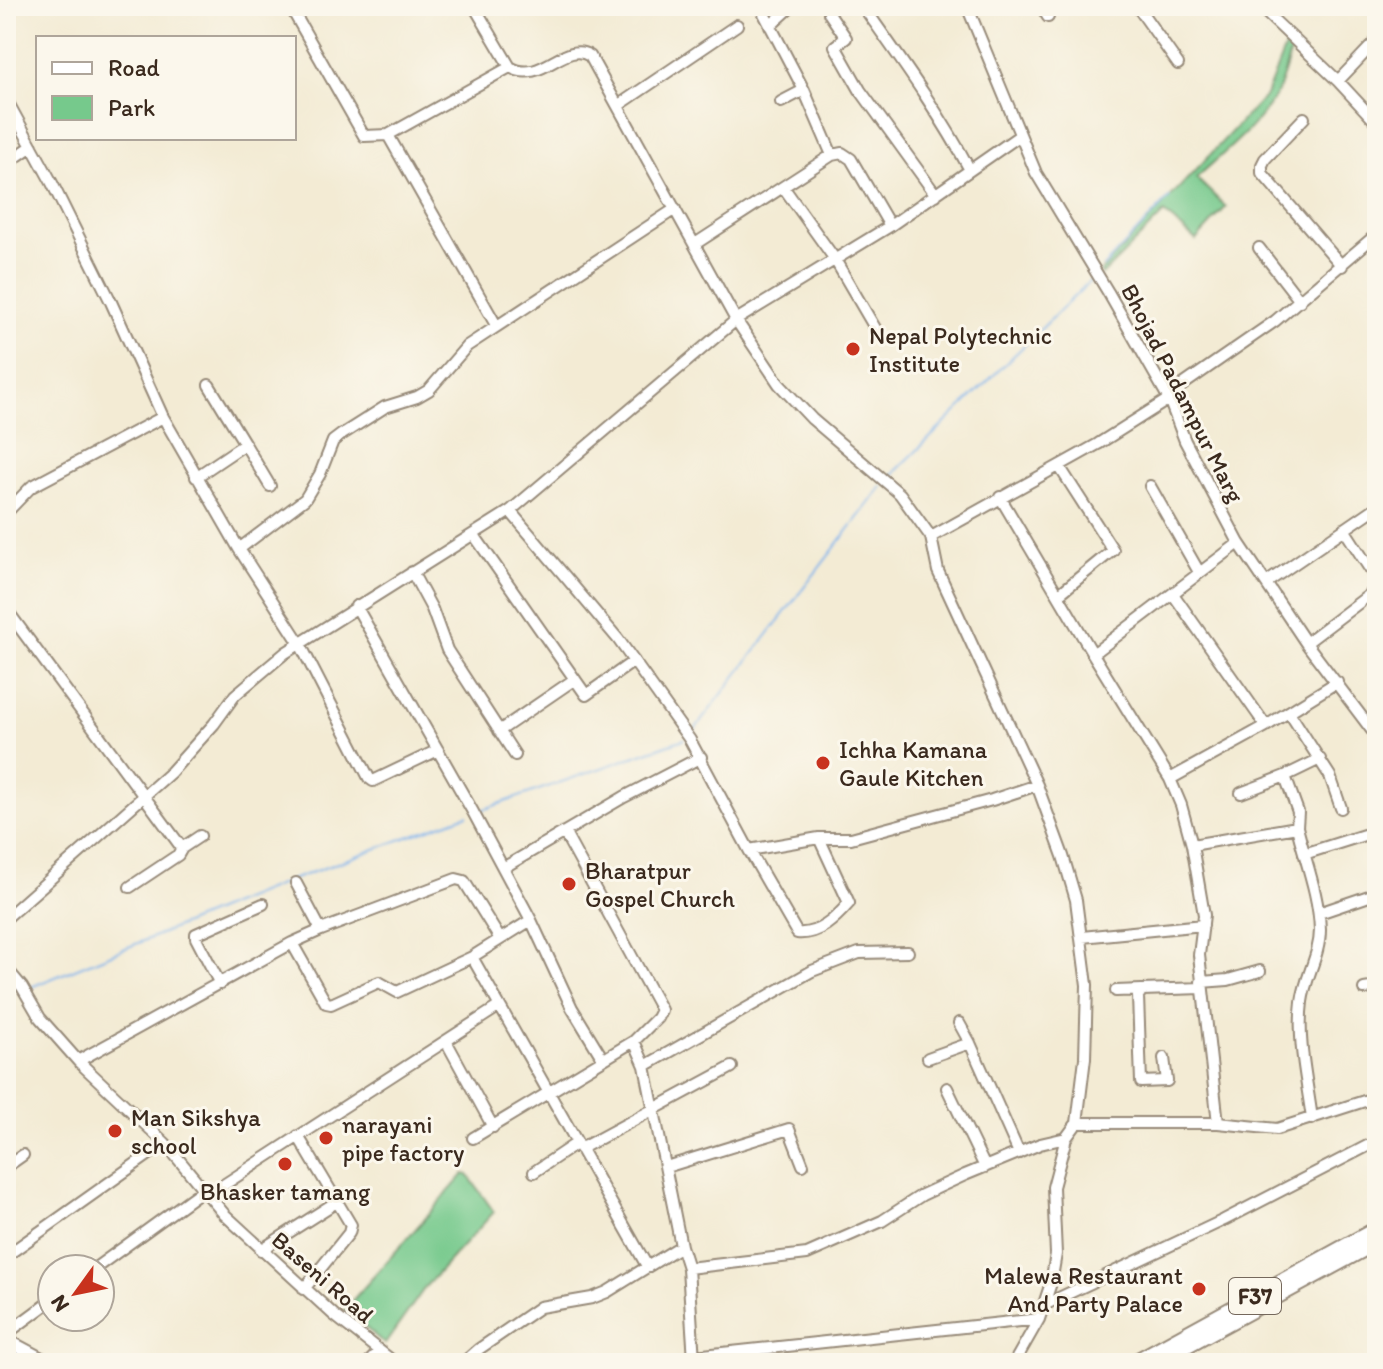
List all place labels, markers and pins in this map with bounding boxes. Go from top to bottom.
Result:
place label: Nepal Polytechnic Institute [869,321,1052,378]
marker: Nepal Polytechnic Institute [844,340,862,358]
place label: Ichha Kamana Gaule Kitchen [839,735,988,792]
marker: Ichha Kamana Gaule Kitchen [814,754,832,772]
place label: Bharatpur Gospel Church [585,856,735,913]
marker: Bharatpur Gospel Church [560,875,578,893]
place label: Man Sikshya school [131,1103,261,1160]
place label: narayani pipe factory [342,1110,464,1167]
marker: Man Sikshya school [106,1122,124,1140]
marker: narayani pipe factory [317,1129,335,1147]
marker: Bhasker tamang [276,1155,294,1173]
place label: Bhasker tamang [200,1177,371,1206]
place label: Malewa Restaurant And Party Palace [984,1261,1183,1318]
marker: Malewa Restaurant And Party Palace [1190,1280,1208,1298]

